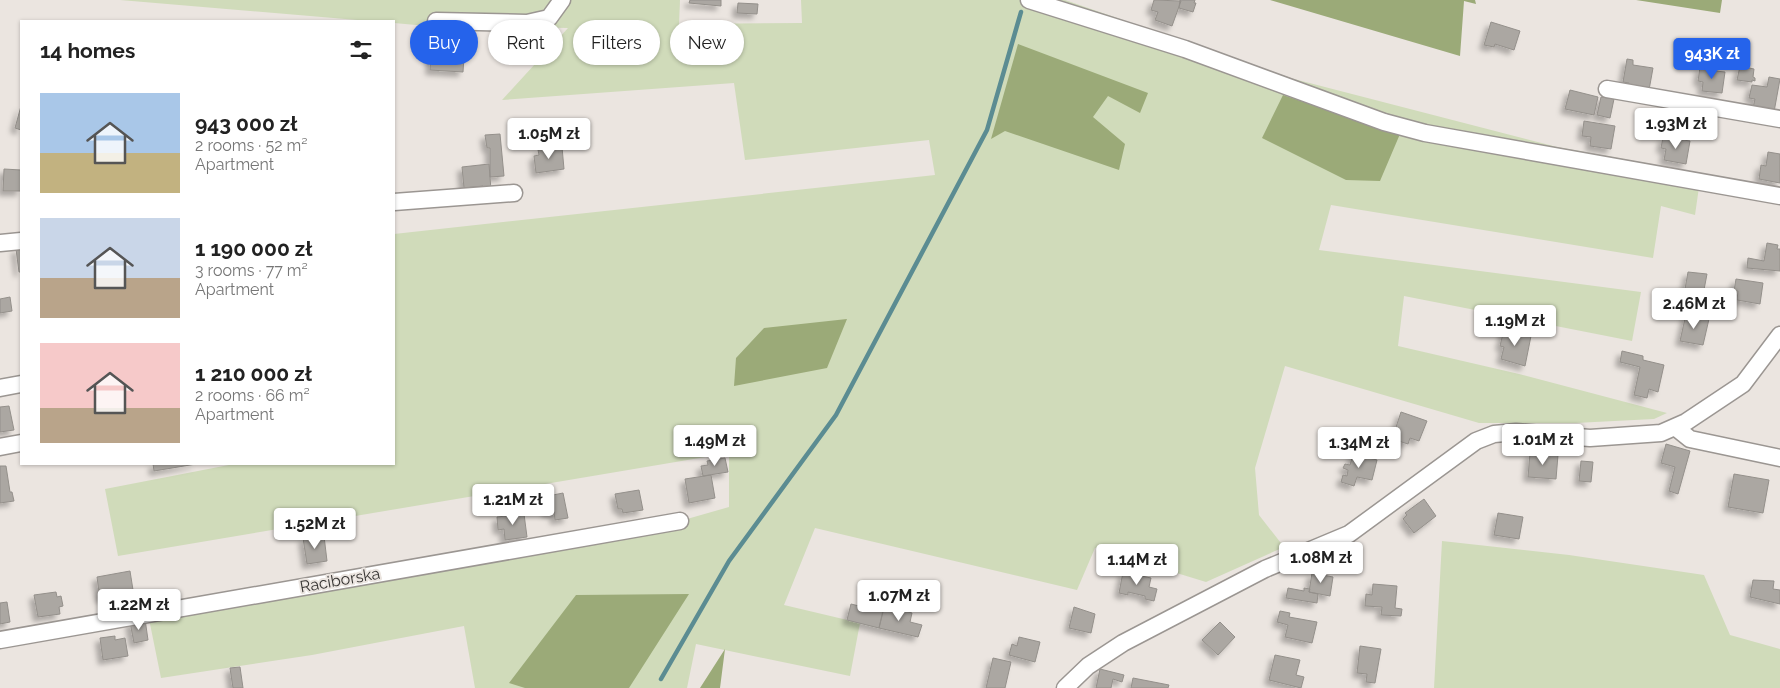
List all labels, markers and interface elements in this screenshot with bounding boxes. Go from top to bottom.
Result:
chip: Buy [410,20,478,65]
chip: Rent [488,20,563,65]
chip: Filters [573,20,660,65]
chip: New [670,20,744,65]
icon: filters [347,36,375,64]
text: 14 homes [40,38,135,63]
pin: 943K zł [1666,38,1758,80]
text: 943K zł [1684,44,1740,63]
pin: 1.93M zł [1624,108,1728,150]
text: 943 000 zł [195,111,297,136]
icon: home [80,113,140,173]
text: 1.93M zł [1646,114,1706,133]
pin: 1.05M zł [497,118,601,160]
text: 1.05M zł [518,124,580,143]
text: 2 rooms · 52 m² [195,136,307,155]
text: Apartment [195,155,274,174]
text: 1 190 000 zł [195,236,312,261]
icon: home [80,238,140,298]
text: 3 rooms · 77 m² [195,261,308,280]
text: Apartment [195,280,274,299]
pin: 2.46M zł [1642,288,1746,330]
text: 2.46M zł [1663,294,1725,313]
pin: 1.19M zł [1463,304,1567,347]
text: 1.19M zł [1485,311,1545,330]
text: 1 210 000 zł [195,361,312,386]
icon: home [80,363,140,423]
text: 2 rooms · 66 m² [195,386,310,405]
text: Apartment [195,405,274,424]
pin: 1.49M zł [663,424,767,467]
pin: 1.01M zł [1491,424,1595,466]
pin: 1.34M zł [1307,426,1411,469]
text: 1.01M zł [1513,430,1573,449]
text: 1.49M zł [684,431,746,450]
text: 1.34M zł [1329,433,1389,452]
pin: 1.21M zł [461,484,565,526]
text: 1.21M zł [483,490,543,509]
pin: 1.52M zł [263,508,367,550]
text: 1.52M zł [285,514,345,533]
pin: 1.08M zł [1269,542,1373,584]
pin: 1.14M zł [1085,544,1189,586]
text: 1.08M zł [1290,548,1352,567]
text: 1.14M zł [1107,550,1167,569]
street label: Raciborska [298,564,382,596]
pin: 1.07M zł [847,580,951,622]
text: 1.07M zł [868,586,930,605]
pin: 1.22M zł [87,588,191,631]
text: 1.22M zł [109,595,169,614]

